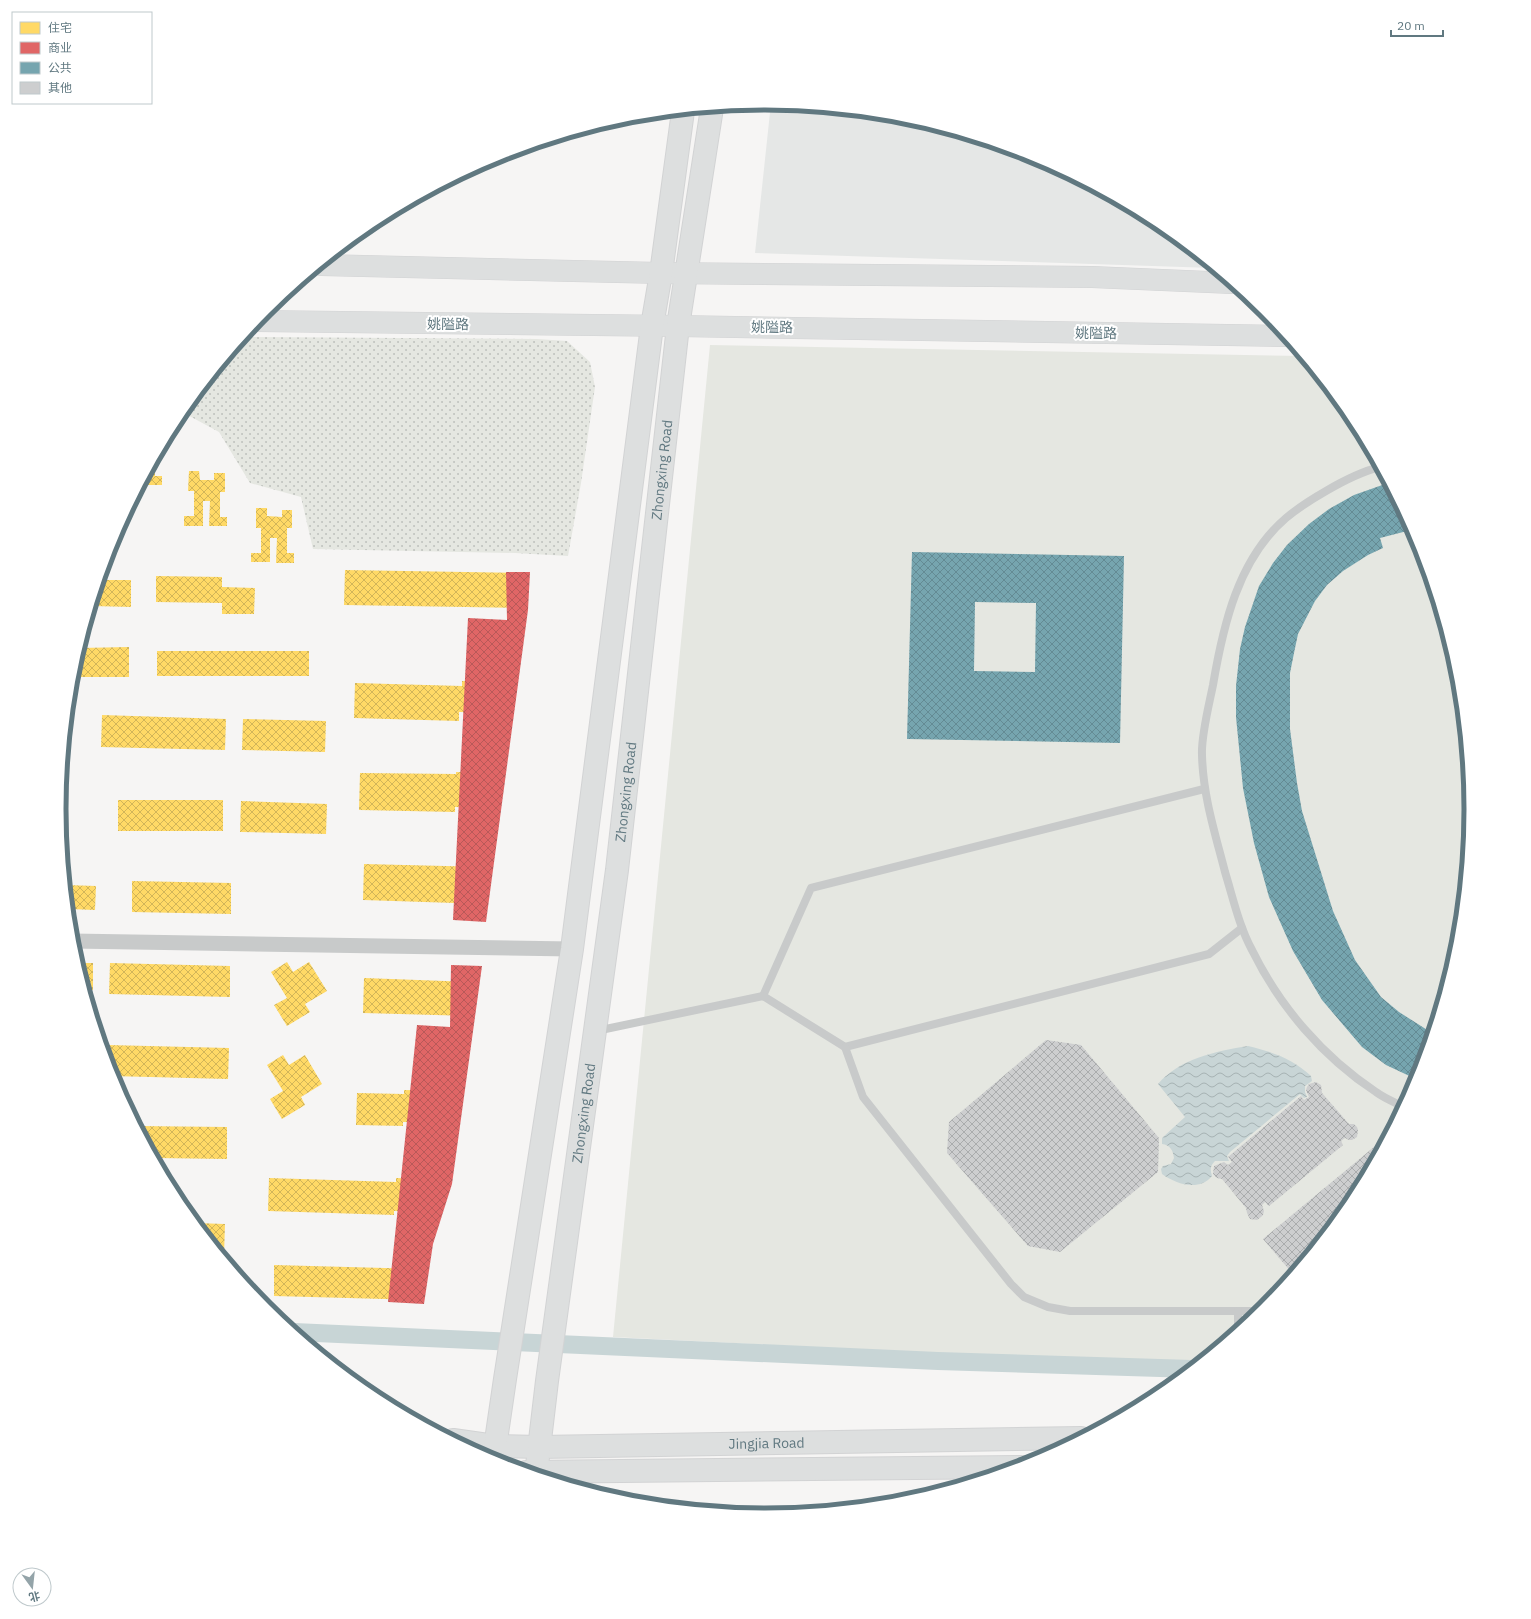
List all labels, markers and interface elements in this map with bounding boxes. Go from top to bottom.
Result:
legend [12,12,152,104]
scale bar [1391,12,1443,38]
text: 20 m [1397,18,1425,33]
text: 住宅 [48,20,72,35]
text: 商业 [48,40,72,55]
text: 公共 [48,60,72,75]
text: 其他 [48,80,72,95]
street label: 姚隘路 [427,315,469,333]
street label: 姚隘路 [751,318,793,336]
street label: 姚隘路 [1075,324,1117,342]
street label: Zhongxing Road [647,419,676,521]
street label: Zhongxing Road [611,741,640,843]
street label: Zhongxing Road [568,1062,599,1164]
street label: Jingjia Road [728,1434,805,1453]
north arrow [12,1567,52,1607]
text: 北 [27,1588,42,1605]

